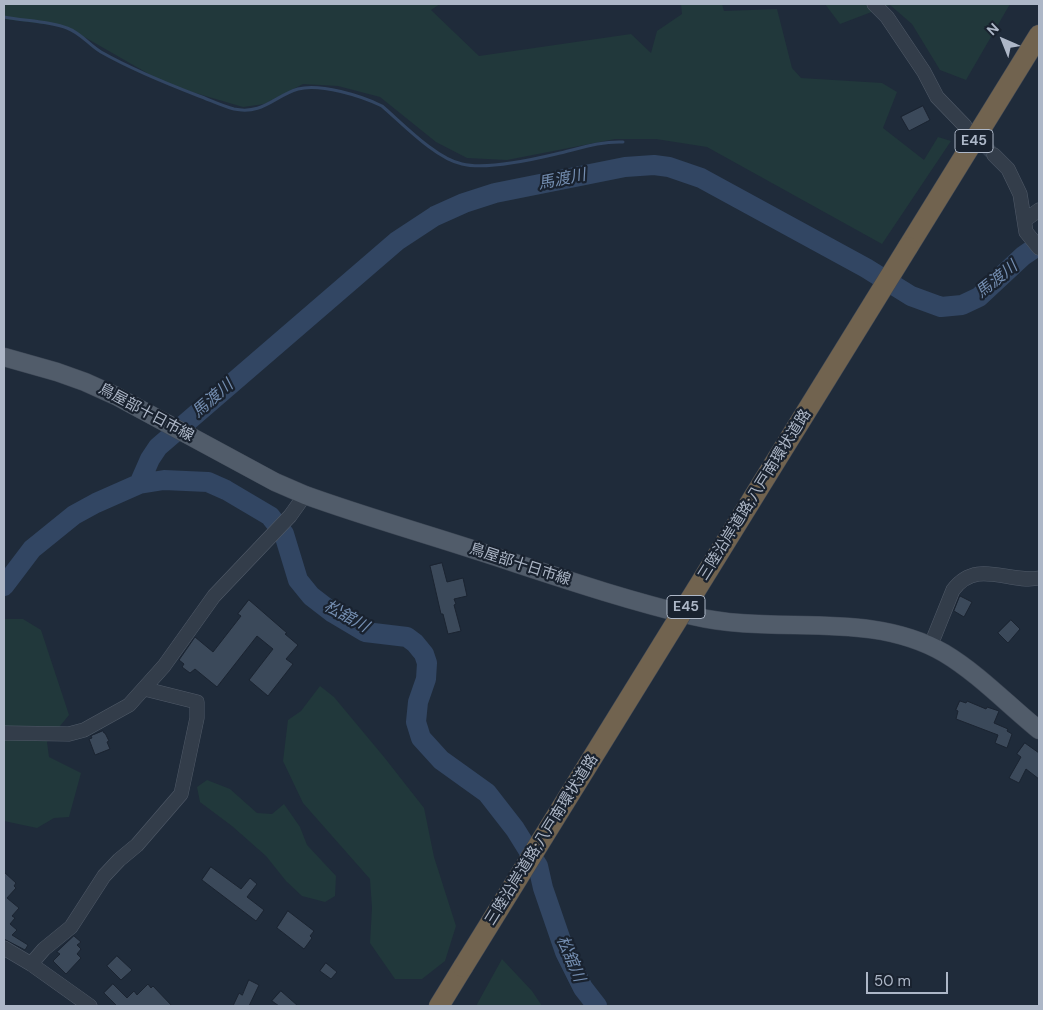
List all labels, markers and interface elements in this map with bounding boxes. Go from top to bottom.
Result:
north arrow [978,15,1028,65]
text: N [983,19,1003,39]
road number: E45 [955,130,993,152]
water label: 馬渡川 [537,166,587,194]
water label: 馬渡川 [972,257,1022,303]
water label: 馬渡川 [189,376,237,422]
street label: 鳥屋部十日市線 [95,380,197,446]
street label: 三陸沿岸道路;八戸南環状道路 [695,406,815,584]
street label: 鳥屋部十日市線 [467,540,573,590]
road number: E45 [667,596,705,618]
water label: 松舘川 [320,597,372,637]
street label: 三陸沿岸道路;八戸南環状道路 [482,751,602,929]
water label: 松舘川 [552,933,588,985]
scale bar [868,962,950,994]
text: 50 m [874,971,911,991]

